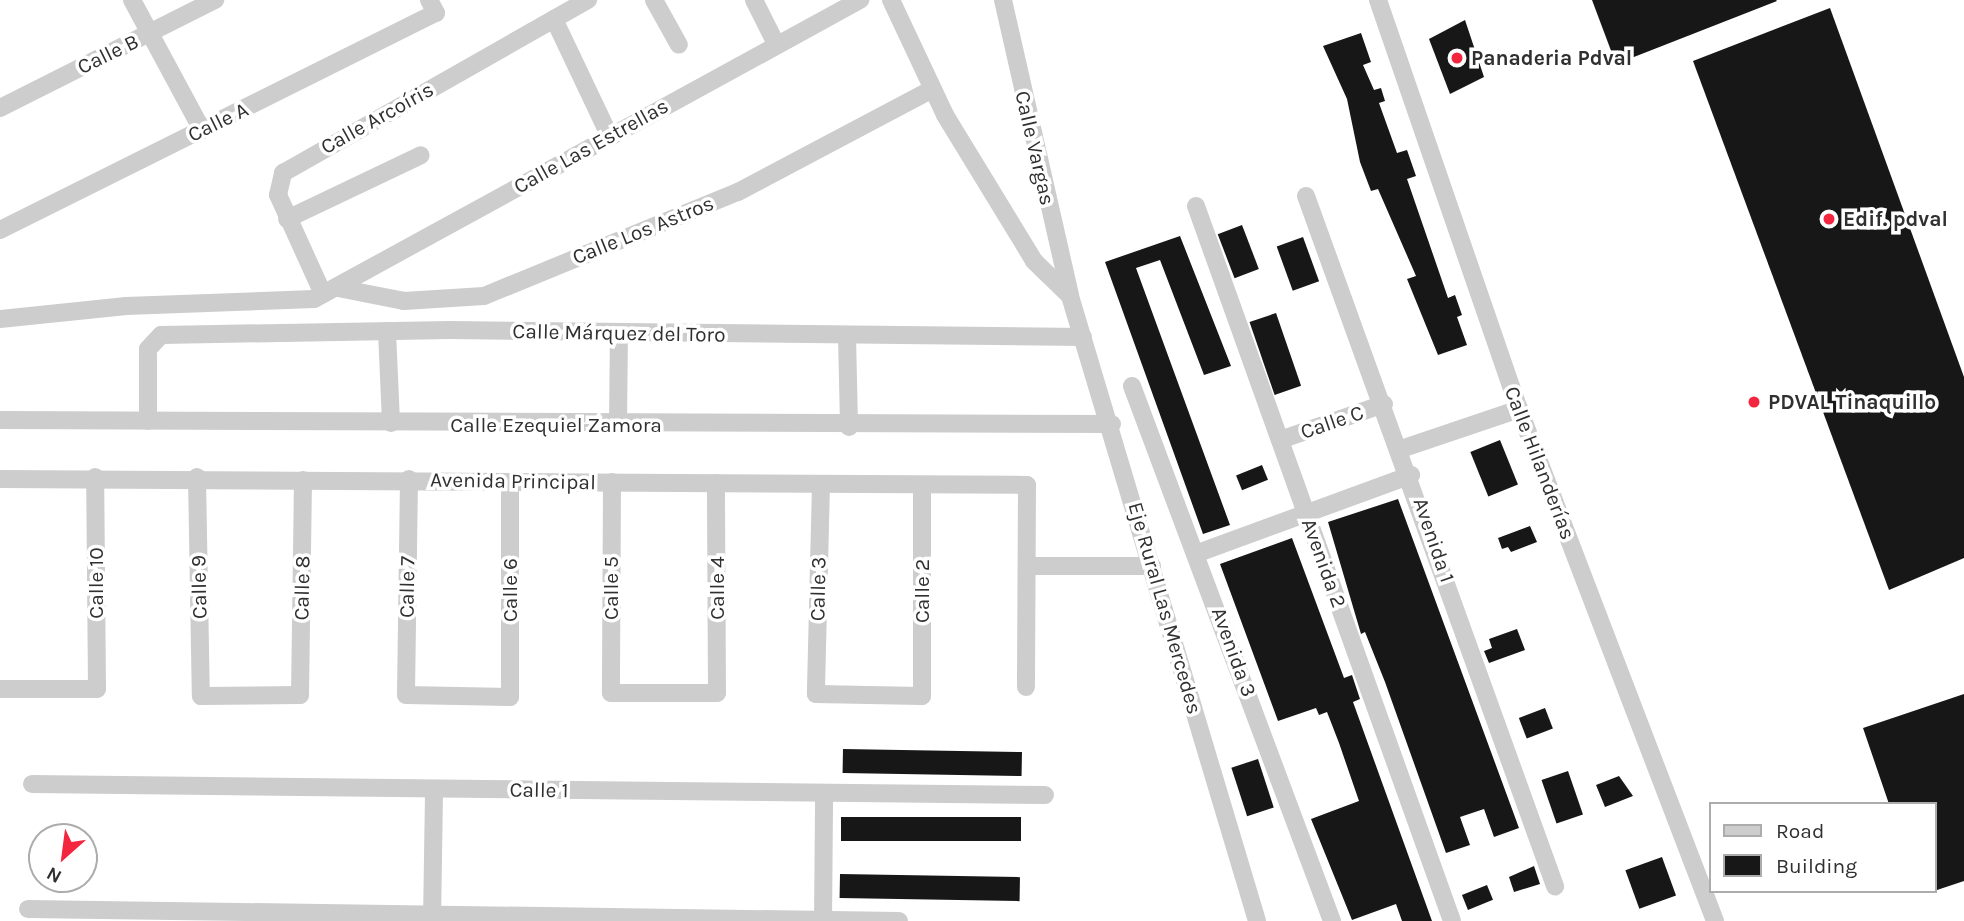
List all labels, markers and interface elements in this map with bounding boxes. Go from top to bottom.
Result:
street label: Calle B [73,28,143,80]
place label: Panaderia Pdval [1471,45,1632,71]
marker: Panaderia Pdval [1449,50,1465,66]
street label: Calle Arcoíris [316,77,438,159]
street label: Calle Vargas [1010,88,1060,208]
street label: Calle Las Estrellas [509,93,673,199]
street label: Calle A [184,97,252,147]
street label: Calle Los Astros [569,190,717,270]
place label: Edif. pdval [1843,206,1948,232]
marker: Edif. pdval [1821,211,1837,227]
street label: Calle Márquez del Toro [512,319,726,347]
street label: Calle Hilanderías [1499,383,1581,543]
place label: PDVAL Tinaquillo [1768,389,1936,415]
marker: PDVAL Tinaquillo [1746,394,1762,410]
street label: Calle C [1297,400,1367,444]
street label: Calle Ezequiel Zamora [450,412,662,438]
street label: Avenida Principal [430,467,596,495]
street label: Avenida 1 [1408,494,1460,586]
street label: Eje Rural Las Mercedes [1123,499,1207,717]
street label: Avenida 2 [1296,515,1352,611]
street label: Calle 10 [83,547,109,619]
street label: Calle 9 [186,555,212,619]
street label: Calle 8 [289,555,315,621]
street label: Calle 7 [394,556,420,618]
street label: Calle 5 [598,556,624,620]
street label: Calle 4 [704,556,730,620]
street label: Calle 3 [805,557,831,621]
street label: Calle 6 [497,558,523,622]
street label: Calle 2 [909,559,935,623]
street label: Avenida 3 [1206,604,1262,700]
street label: Calle 1 [509,777,569,803]
legend [1708,802,1936,893]
text: Road [1776,819,1824,843]
north arrow [28,823,98,893]
text: Building [1776,854,1857,878]
text: N [43,862,65,888]

